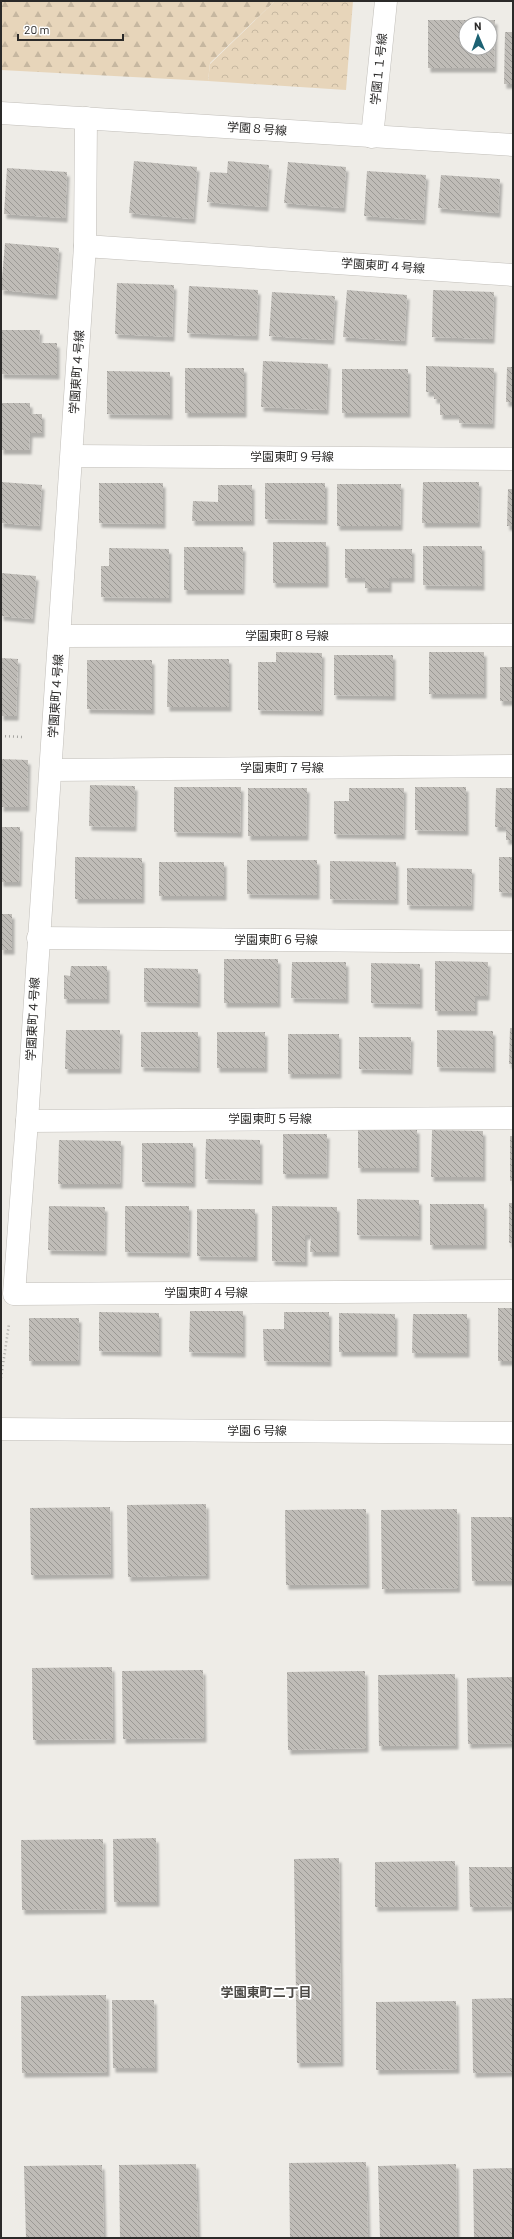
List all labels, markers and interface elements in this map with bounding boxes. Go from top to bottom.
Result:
scale bar [18,16,123,42]
north arrow [458,16,498,56]
text: N [474,19,482,32]
text: 20 m [24,22,50,36]
street label: 学園１１号線 [367,32,389,105]
street label: 学園８号線 [227,119,287,137]
street label: 学園東町４号線 [341,255,425,275]
street label: 学園東町４号線 [66,330,86,414]
street label: 学園東町９号線 [250,449,334,463]
street label: 学園東町８号線 [245,628,329,642]
street label: 学園東町４号線 [45,654,65,738]
street label: 学園東町７号線 [240,760,324,774]
street label: 学園東町６号線 [234,932,318,946]
street label: 学園東町４号線 [23,977,41,1061]
street label: 学園東町５号線 [228,1111,312,1125]
street label: 学園東町４号線 [164,1285,248,1299]
street label: 学園６号線 [227,1423,287,1437]
district label: 学園東町二丁目 [220,1984,312,2000]

